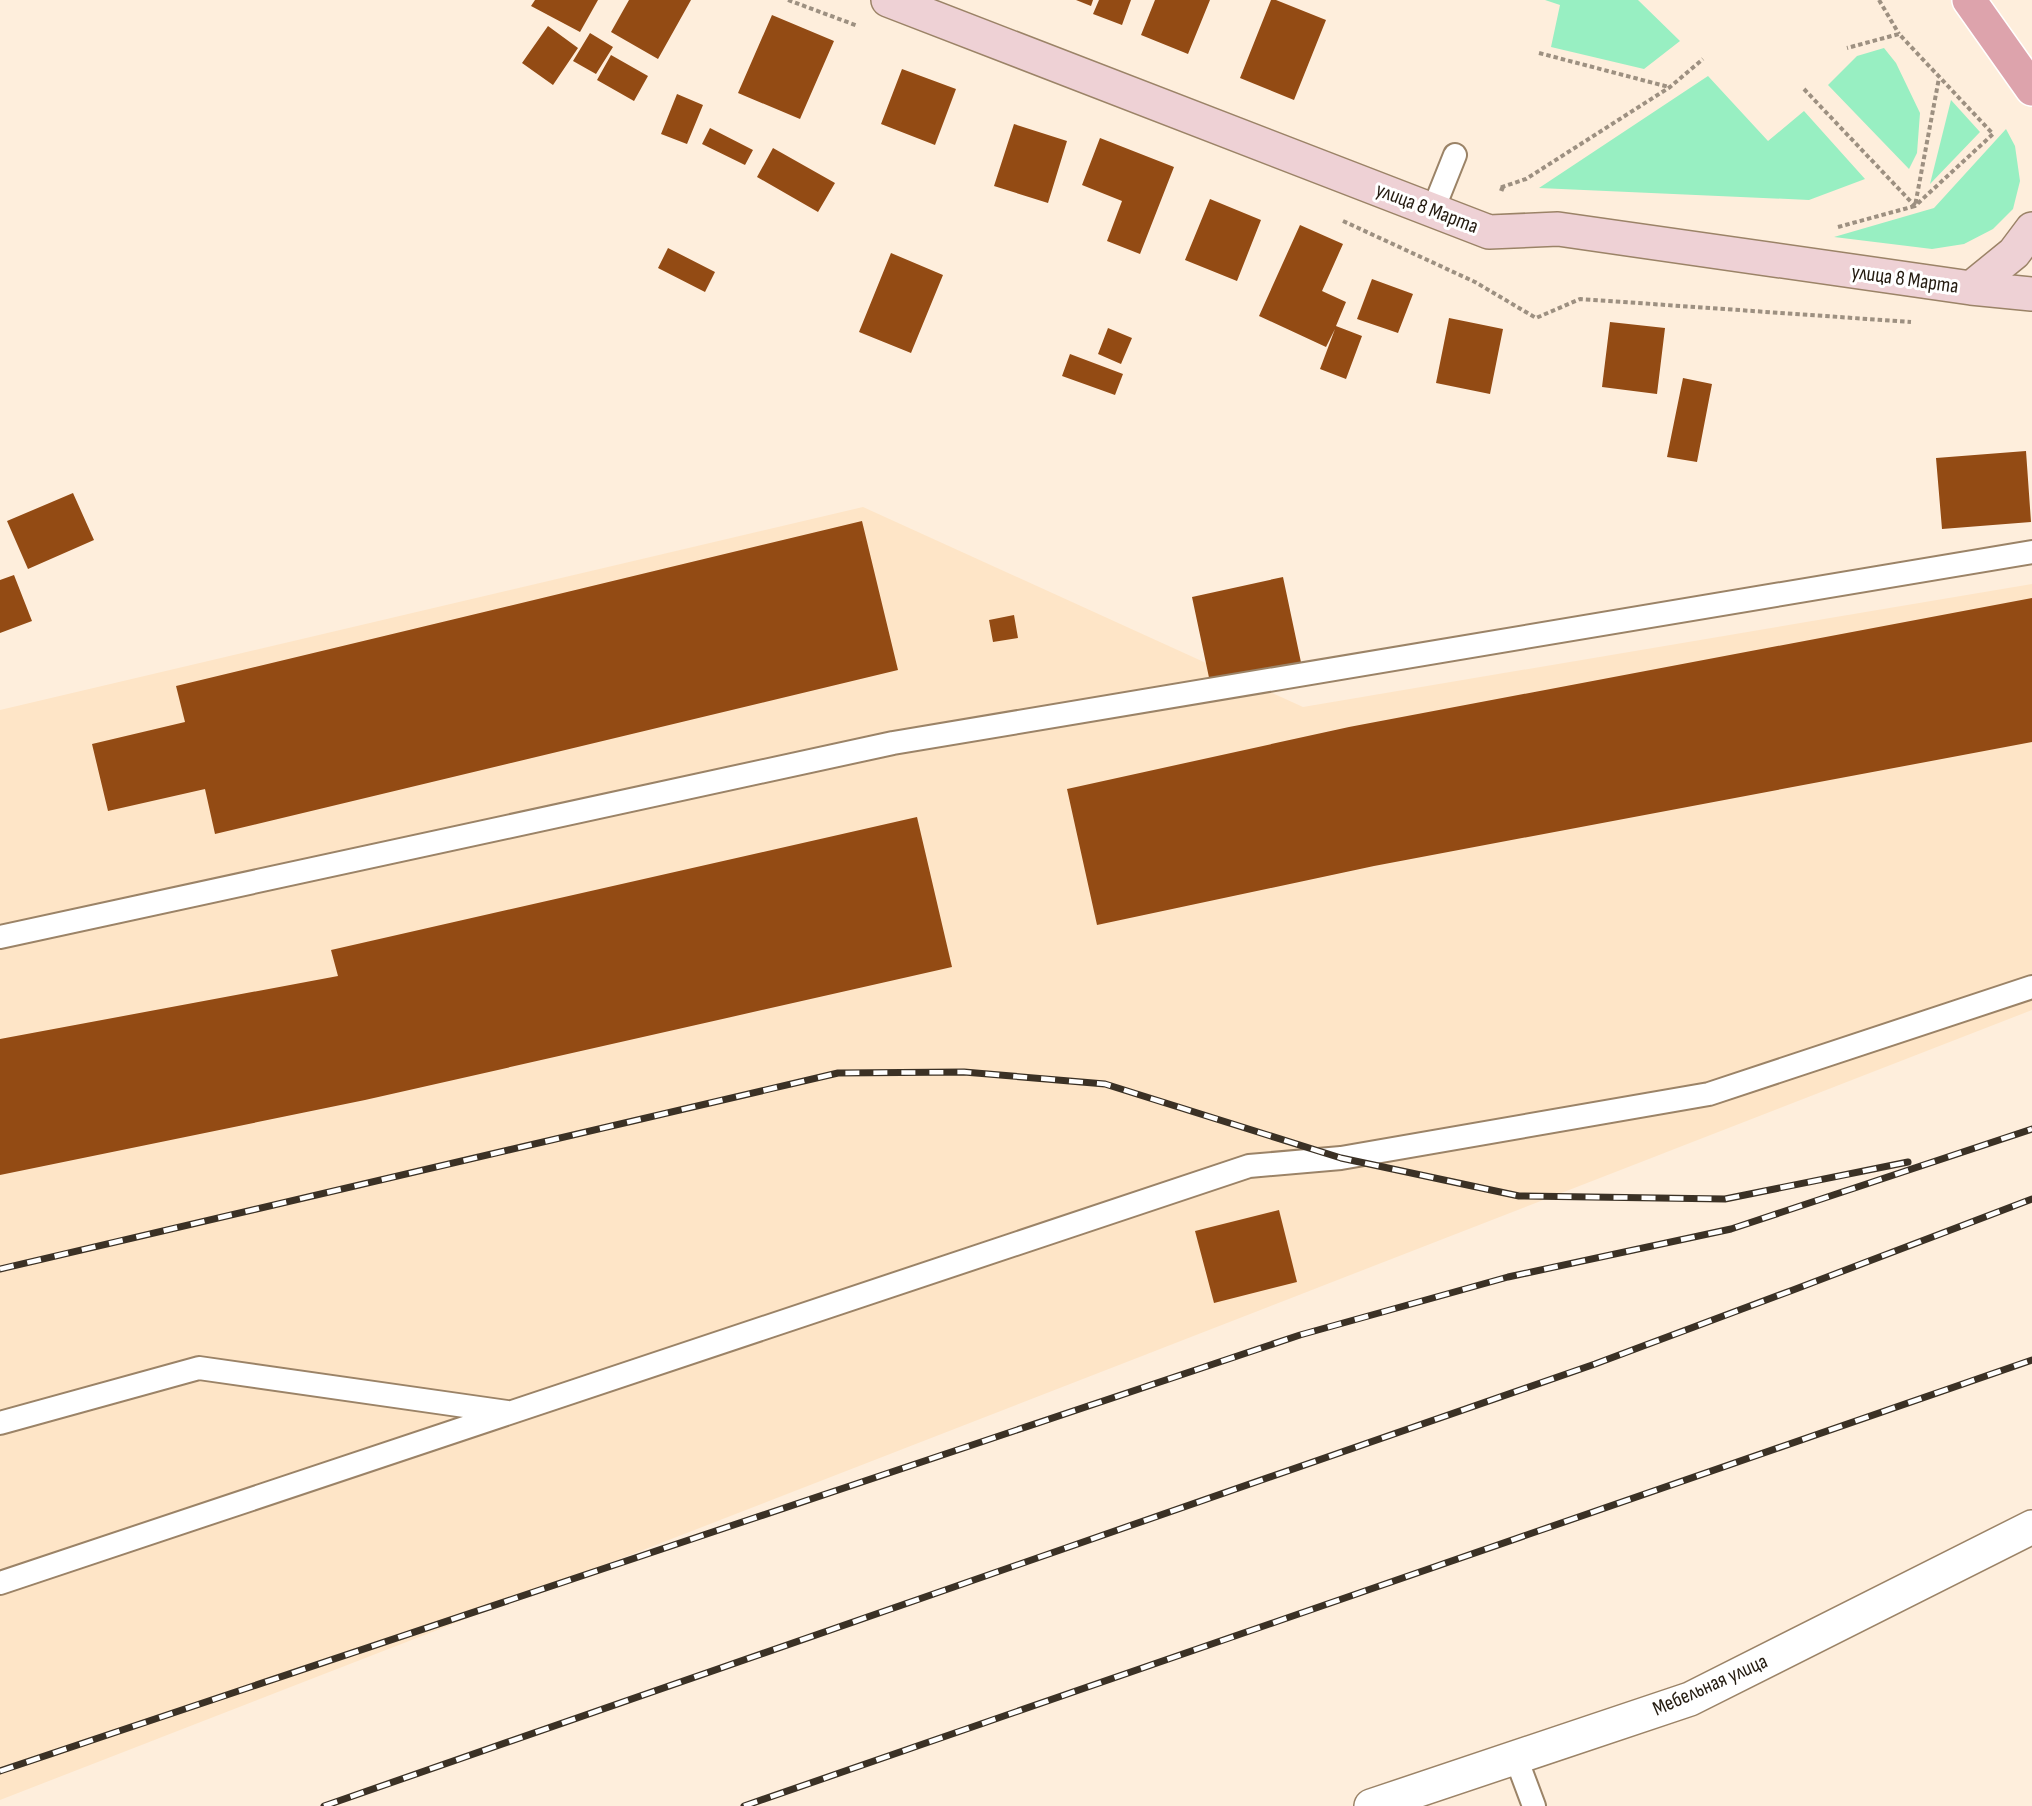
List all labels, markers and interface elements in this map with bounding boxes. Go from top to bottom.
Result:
street label: улица 8 Марта [1372,177,1482,239]
street label: улица 8 Марта [1850,259,1960,299]
street label: Мебельная улица [1649,1649,1771,1721]

